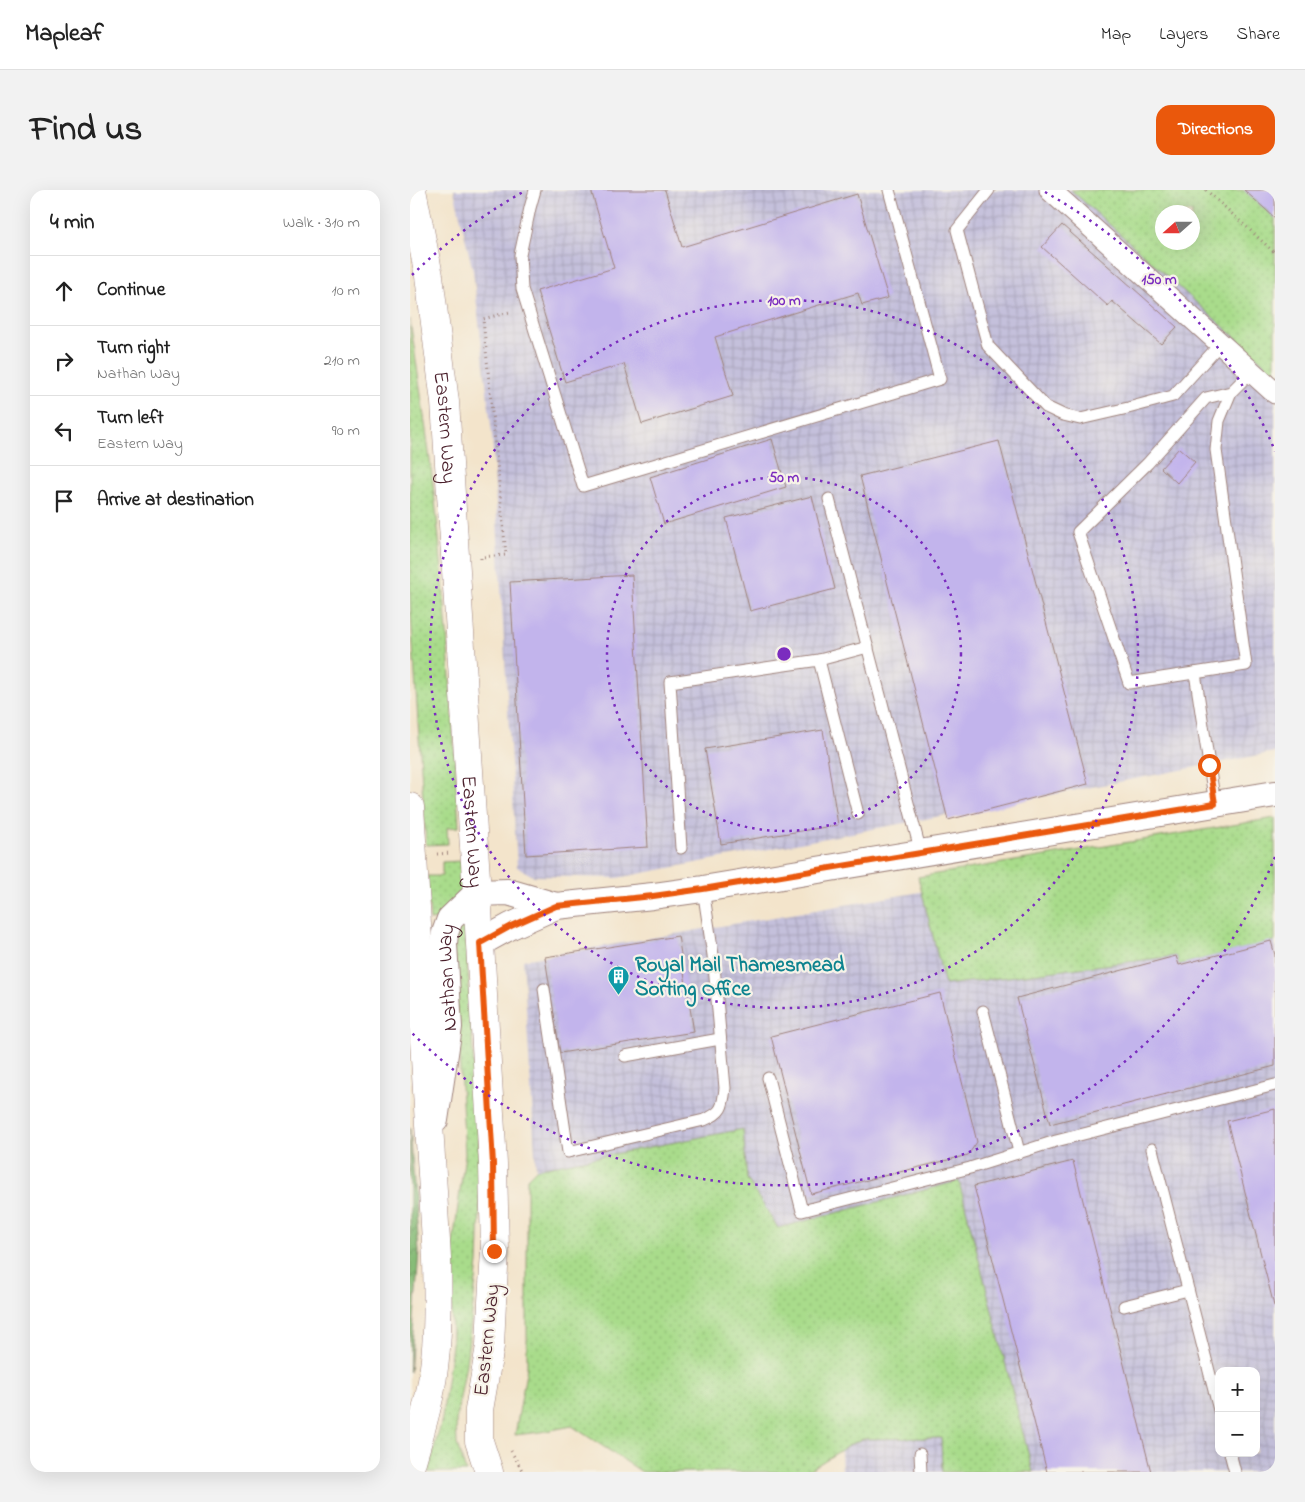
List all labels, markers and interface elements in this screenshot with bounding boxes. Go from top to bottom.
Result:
text: Mapleaf [25,17,104,52]
text: Map [1101,22,1131,48]
text: Layers [1159,22,1209,48]
text: Share [1237,22,1280,48]
text: Find us [30,105,142,156]
button: Directions [1156,105,1275,155]
north arrow [1155,205,1200,250]
text: 4 min [50,208,94,238]
text: Walk · 310 m [283,211,360,235]
text: 150 m [1141,269,1177,291]
icon: ahead [50,277,78,305]
text: Continue [97,277,165,304]
text: 10 m [332,279,360,303]
text: 100 m [767,290,801,312]
text: Turn right [97,335,170,362]
icon: right [50,347,78,375]
text: 210 m [324,349,360,373]
text: Nathan Way [97,362,180,386]
street label: Eastern Way [424,370,463,485]
text: Turn left [97,405,164,432]
icon: left [50,417,78,445]
text: 90 m [332,419,360,443]
text: Eastern Way [97,432,183,456]
text: 50 m [769,467,800,489]
icon: arrive [50,487,78,515]
text: Arrive at destination [97,487,254,514]
centre of rings [775,645,793,663]
route start [1198,754,1221,777]
street label: Eastern Way [452,774,490,889]
street label: Nathan Way [431,919,466,1032]
place label: Royal Mail Thamesmead Sorting Office [635,951,845,1007]
building icon: Royal Mail Thamesmead Sorting Office [607,964,631,995]
route end [483,1240,506,1263]
street label: Eastern Way [467,1283,511,1398]
map controls [1215,1367,1260,1457]
button: + [1215,1367,1260,1412]
button: − [1215,1412,1260,1457]

